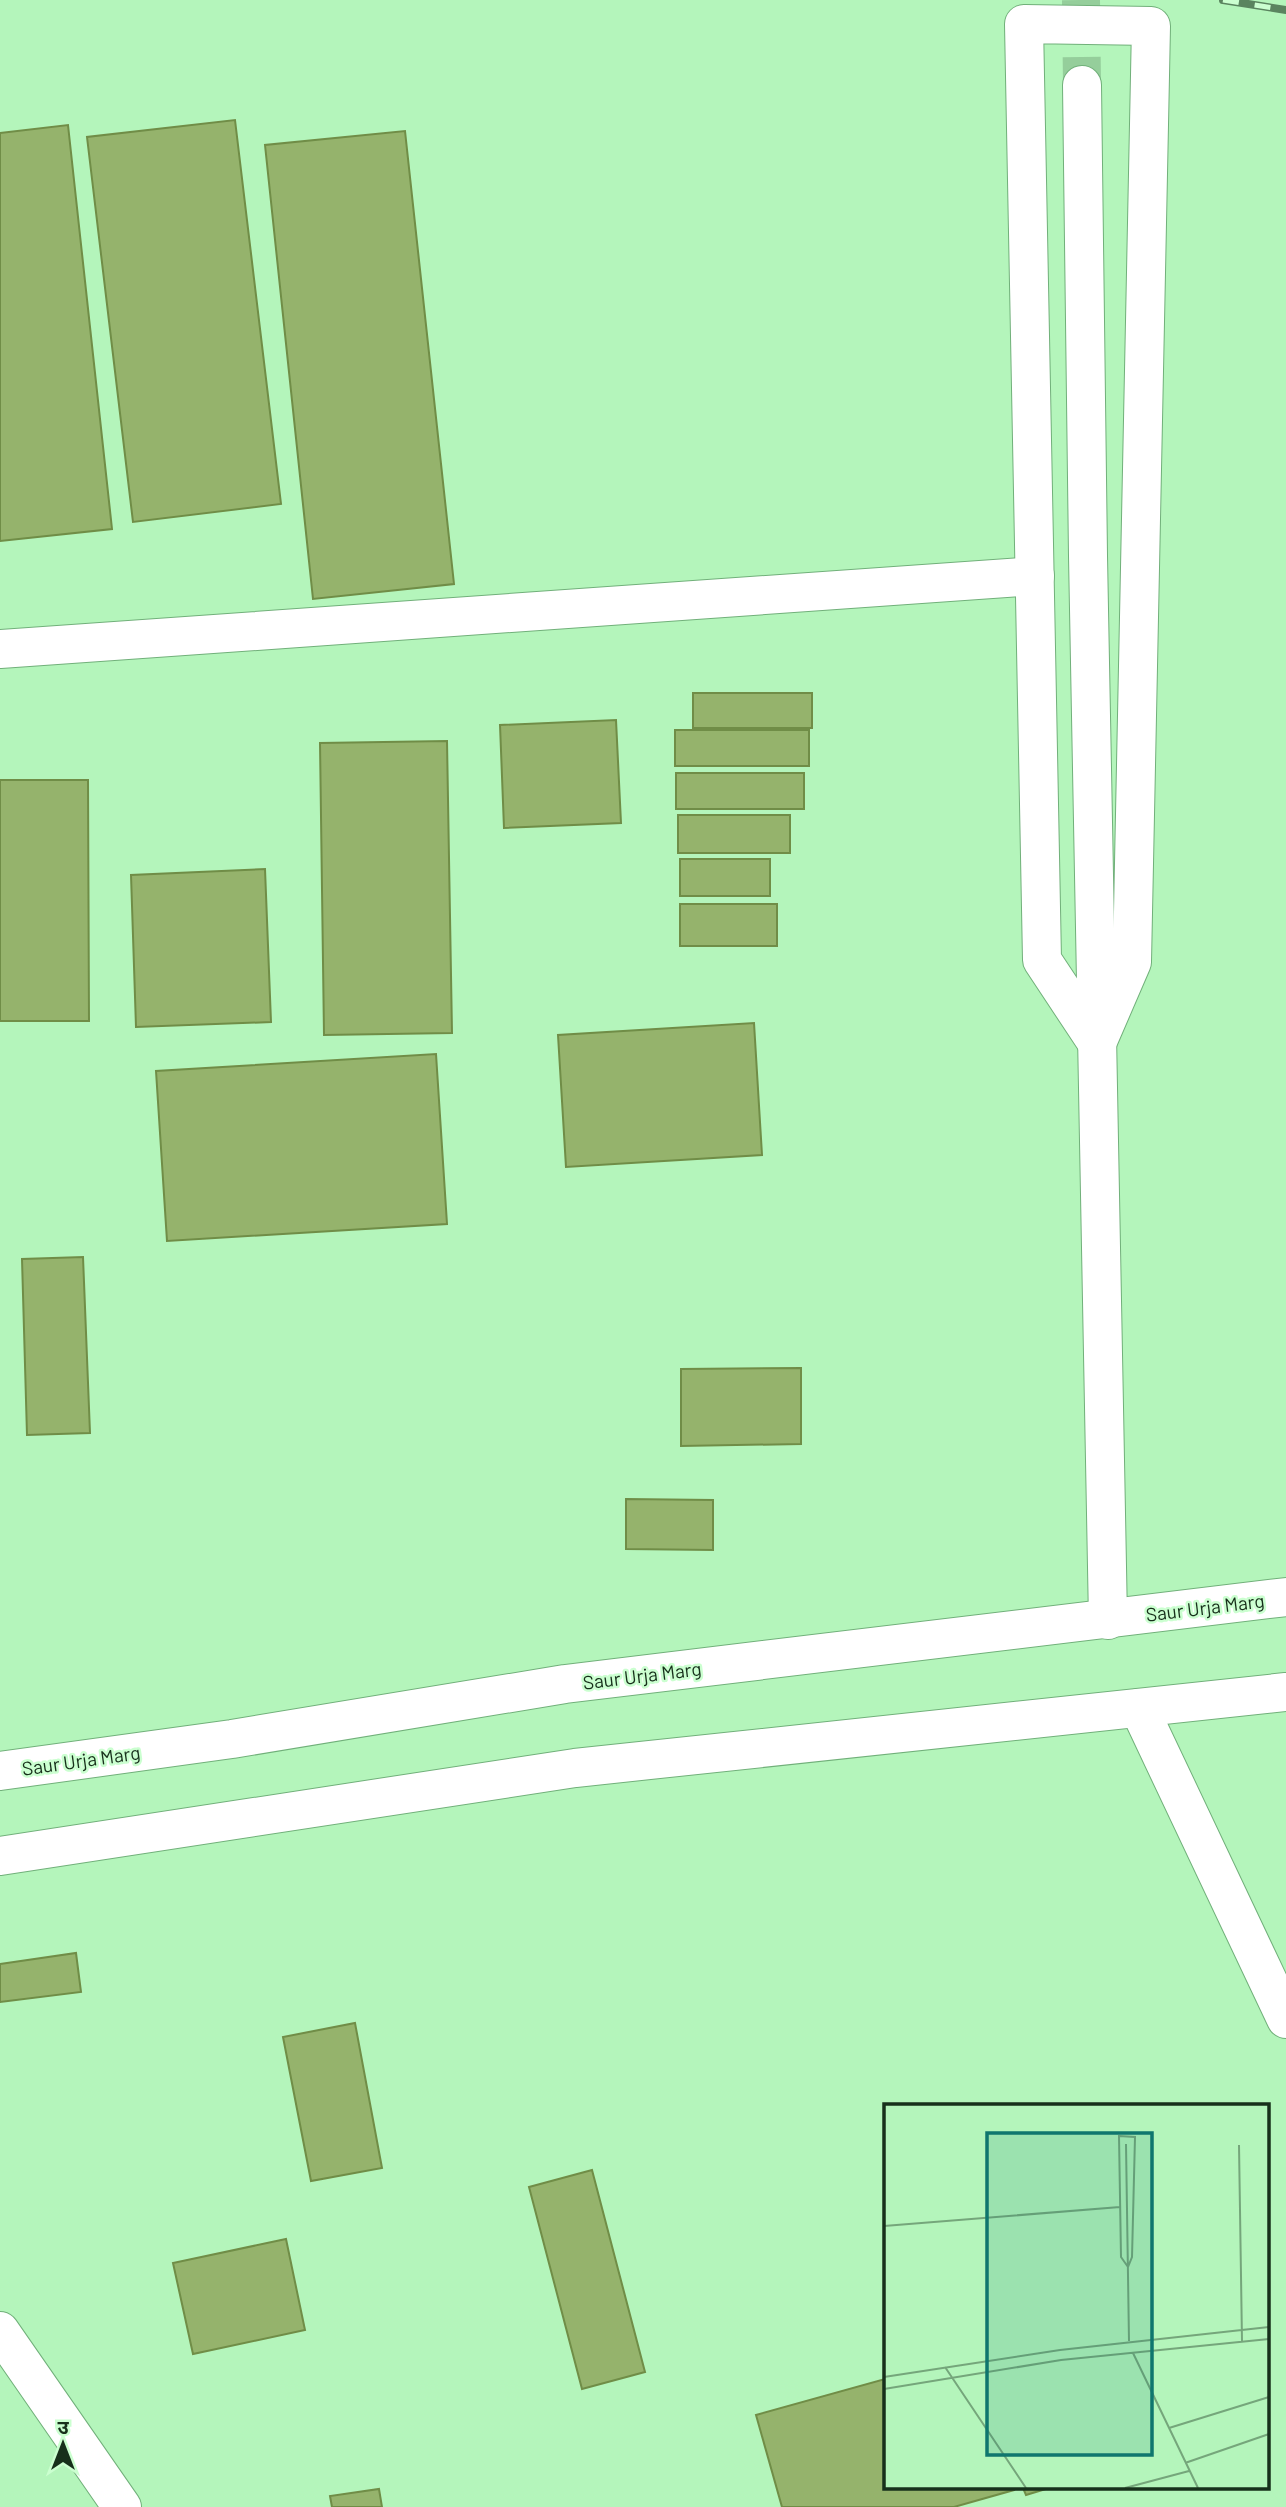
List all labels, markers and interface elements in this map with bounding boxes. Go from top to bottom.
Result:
street label: Saur Urja Marg [1144,1588,1266,1626]
street label: Saur Urja Marg [581,1656,703,1694]
street label: Saur Urja Marg [20,1740,142,1780]
inset map [884,2104,1268,2490]
north arrow [28,2409,98,2479]
text: उ [57,2415,69,2438]

